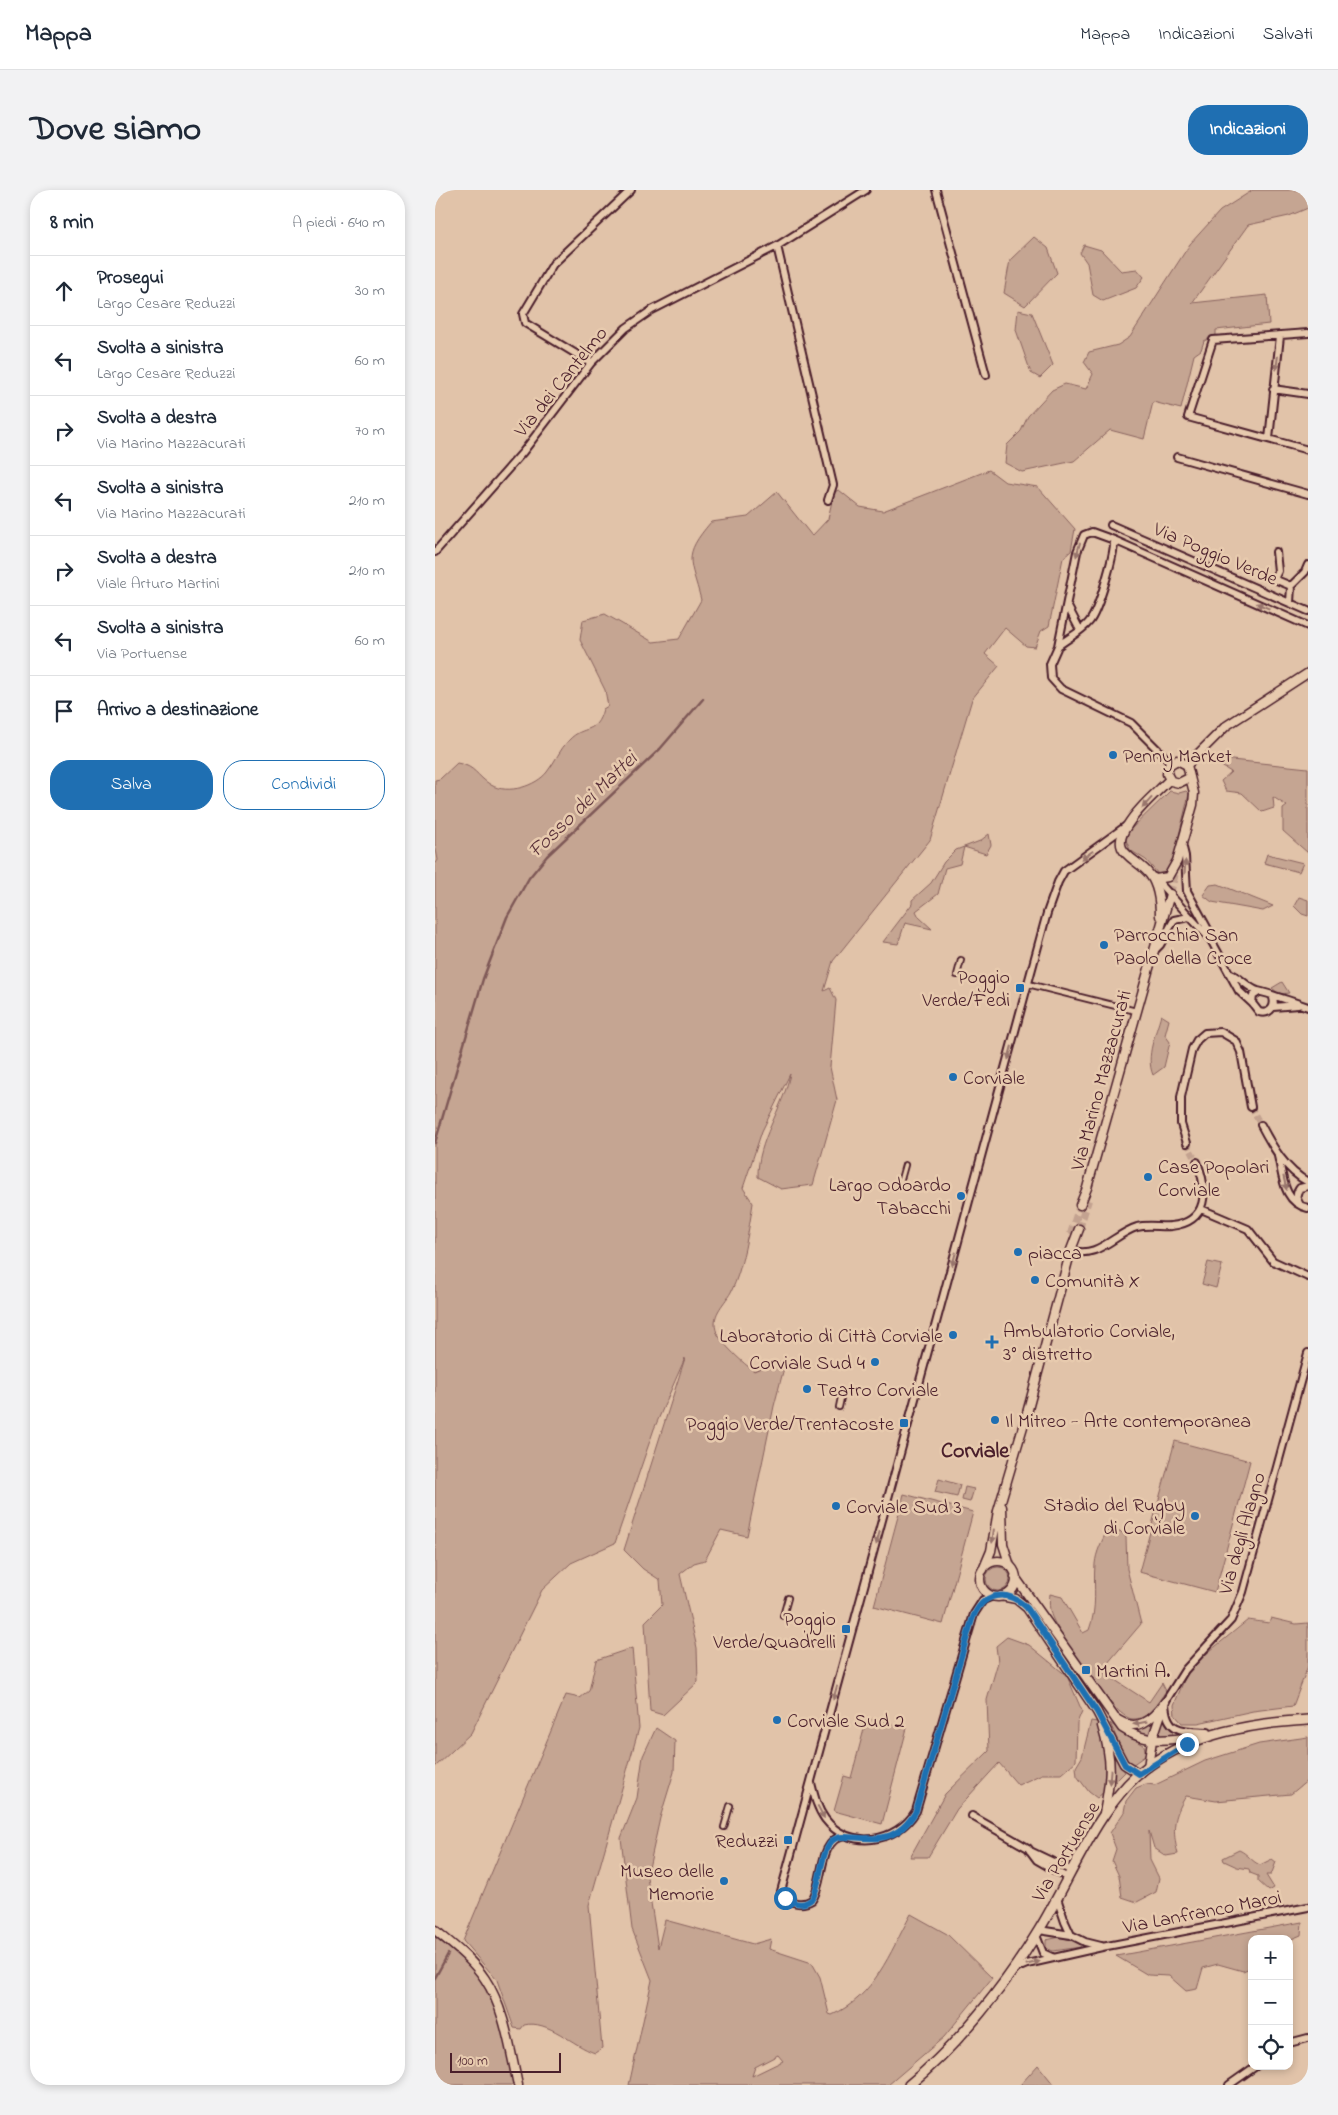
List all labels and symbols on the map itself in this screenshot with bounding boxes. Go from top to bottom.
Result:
street label: Via dei Cantelmo [508,321,616,445]
one-way arrow [1273,355,1281,371]
street label: Via Poggio Verde [1147,516,1282,595]
one-way arrow [1074,543,1082,558]
one-way arrow [1256,601,1270,609]
place label: Penny Market [1123,743,1232,772]
water label: Fosso dei Mattei [522,744,646,865]
marker: Penny Market [1107,749,1119,761]
one-way arrow [1142,797,1153,809]
one-way arrow [1080,850,1094,860]
one-way arrow [1182,859,1190,875]
place label: Parrocchia San Paolo della Croce [1114,922,1252,974]
marker: Parrocchia San Paolo della Croce [1098,939,1110,951]
place label: Poggio Verde/Fedi [921,964,1010,1016]
marker: Poggio Verde/Fedi [1014,982,1026,994]
street label: Via Marino Mazzacurati [1064,987,1140,1175]
one-way arrow [1006,1046,1014,1061]
place label: Corviale [963,1065,1025,1094]
marker: Corviale [947,1071,959,1083]
place label: Case Popolari Corviale [1158,1154,1269,1206]
marker: Case Popolari Corviale [1142,1171,1154,1183]
place label: Largo Odoardo Tabacchi [829,1172,951,1224]
one-way arrow [1281,1176,1289,1191]
marker: Largo Odoardo Tabacchi [955,1190,967,1202]
place label: piacca [1028,1240,1082,1269]
marker: piacca [1012,1246,1024,1258]
one-way arrow [950,1251,958,1266]
place label: Comunità X [1045,1268,1141,1297]
marker: Comunità X [1029,1274,1041,1286]
place label: Ambulatorio Corviale, 3° distretto [1003,1318,1175,1370]
place label: Laboratorio di Città Corviale [720,1323,943,1352]
marker: Laboratorio di Città Corviale [947,1329,959,1341]
marker: Ambulatorio Corviale, 3° distretto [985,1335,999,1349]
place label: Corviale Sud 4 [749,1350,865,1379]
marker: Corviale Sud 4 [869,1356,881,1368]
place label: Teatro Corviale [817,1377,939,1406]
marker: Teatro Corviale [801,1383,813,1395]
place label: Il Mitreo - Arte contemporanea [1005,1408,1251,1437]
place label: Poggio Verde/Trentacoste [686,1411,894,1441]
marker: Il Mitreo - Arte contemporanea [989,1414,1001,1426]
marker: Poggio Verde/Trentacoste [898,1417,910,1429]
district label: Corviale [941,1436,1010,1468]
street label: Via degli Alagno [1212,1469,1276,1599]
place label: Stadio del Rugby di Corviale [1044,1492,1185,1544]
place label: Corviale Sud 3 [846,1494,962,1523]
marker: Corviale Sud 3 [830,1500,842,1512]
marker: Stadio del Rugby di Corviale [1189,1510,1201,1522]
one-way arrow [989,1528,997,1544]
one-way arrow [874,1531,882,1546]
place label: Poggio Verde/Quadrelli [712,1606,836,1658]
marker: Poggio Verde/Quadrelli [840,1623,852,1635]
place label: Martini A. [1096,1658,1170,1687]
marker: Martini A. [1080,1664,1092,1676]
one-way arrow [831,1686,839,1701]
place label: Corviale Sud 2 [787,1708,904,1737]
marker: Corviale Sud 2 [771,1714,783,1726]
one-way arrow [1132,1719,1148,1727]
route end [1176,1733,1199,1756]
one-way arrow [1106,1769,1114,1785]
street label: Via Portuense [1025,1796,1109,1909]
one-way arrow [817,1805,825,1819]
place label: Reduzzi [715,1828,778,1857]
marker: Reduzzi [782,1834,794,1846]
place label: Museo delle Memorie [620,1858,714,1910]
marker: Museo delle Memorie [718,1875,730,1887]
street label: Via Lanfranco Maroi [1120,1884,1284,1943]
route start [774,1887,797,1910]
one-way arrow [1025,1959,1040,1967]
scale bar [450,2050,561,2073]

